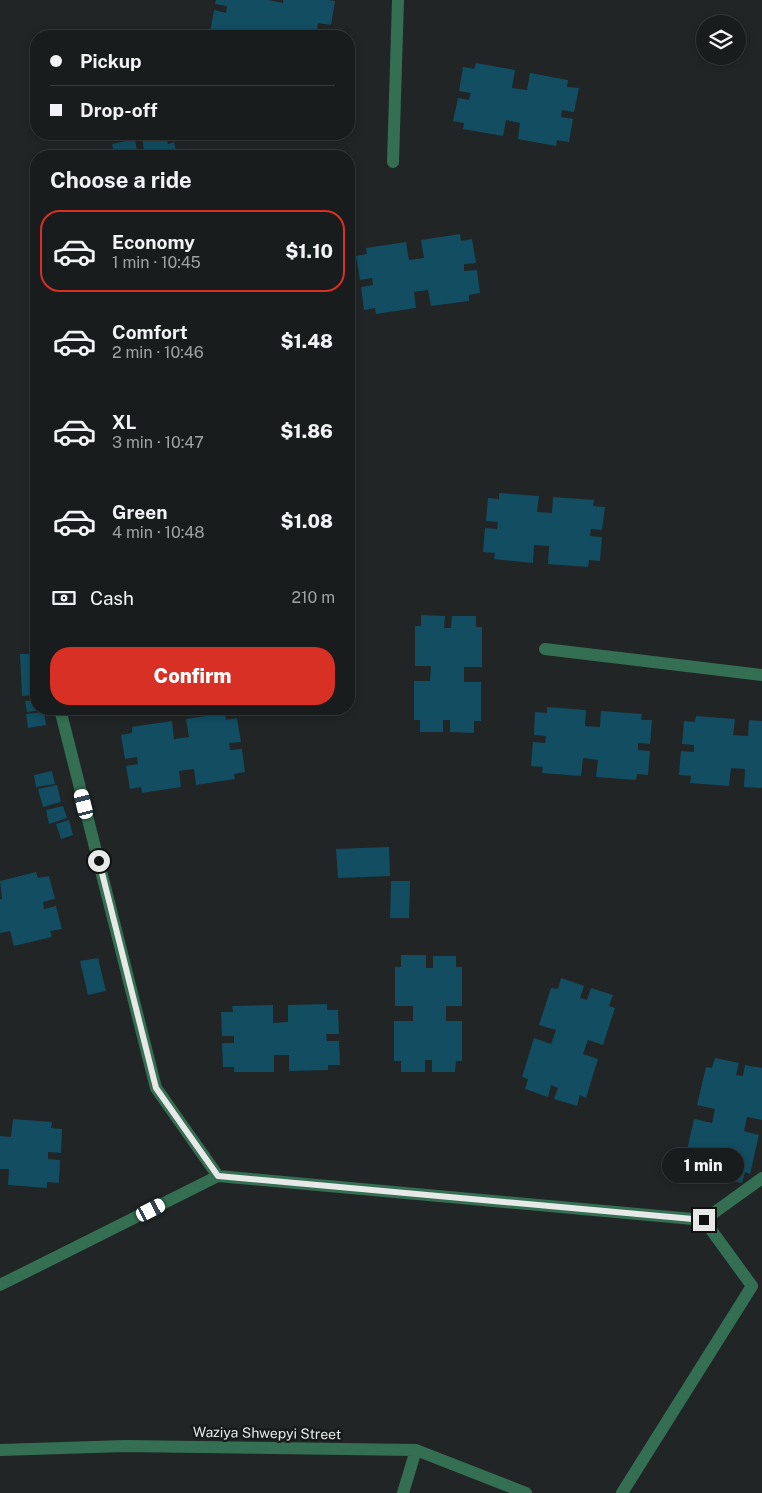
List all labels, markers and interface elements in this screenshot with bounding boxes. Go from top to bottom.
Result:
map controls [696,15,746,65]
button: layers [696,15,746,65]
text: Pickup [80,50,142,72]
text: Drop-off [80,99,157,121]
text: Choose a ride [50,167,192,193]
icon: car [52,229,97,274]
text: Economy [112,231,195,253]
text: $1.10 [285,240,333,262]
text: 1 min · 10:45 [112,253,201,272]
icon: car [52,319,97,364]
text: Comfort [112,321,188,343]
text: $1.48 [280,330,333,352]
text: 2 min · 10:46 [112,343,204,362]
icon: car [52,409,97,454]
text: XL [112,411,137,433]
text: $1.86 [280,420,333,442]
text: 3 min · 10:47 [112,433,204,452]
icon: car [52,499,97,544]
text: Green [112,501,167,523]
text: $1.08 [281,510,333,532]
text: 4 min · 10:48 [112,523,205,542]
icon: cash [50,584,78,612]
text: Cash [90,587,134,609]
text: 210 m [291,588,335,607]
button: Confirm [50,647,335,705]
car [73,788,94,820]
route start [88,850,110,872]
callout: 1 min [663,1148,745,1182]
text: 1 min [683,1156,723,1175]
car [134,1197,167,1223]
route end [693,1209,715,1231]
street label: Waziya Shwepyi Street [193,1424,341,1442]

